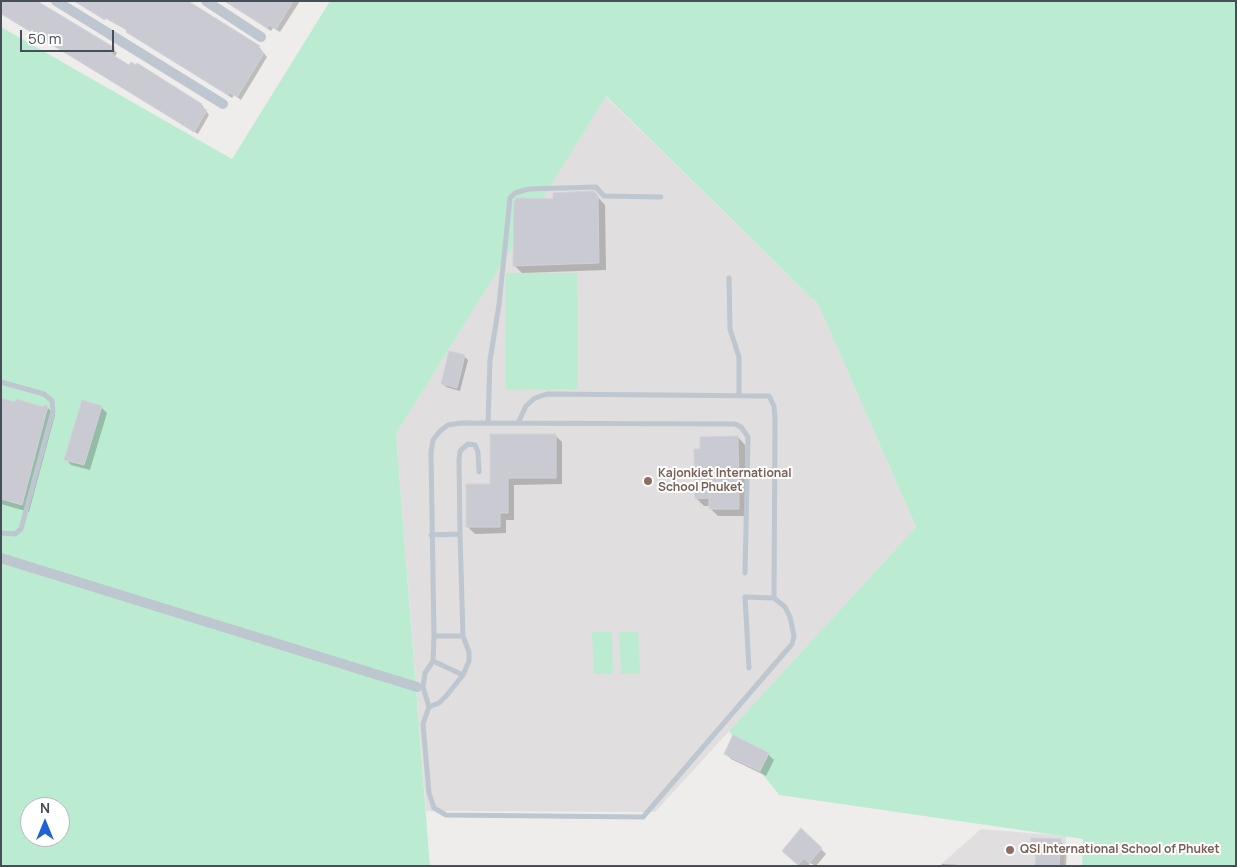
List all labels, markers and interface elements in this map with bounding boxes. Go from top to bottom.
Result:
scale bar [22,20,116,52]
text: 50 m [28,28,62,49]
place label: Kajonkiet International School Phuket [658,467,792,495]
marker: Kajonkiet International School Phuket [642,475,654,487]
north arrow [20,797,70,847]
text: N [40,798,50,817]
place label: QSI International School of Phuket [1020,843,1220,857]
marker: QSI International School of Phuket [1004,844,1016,856]

